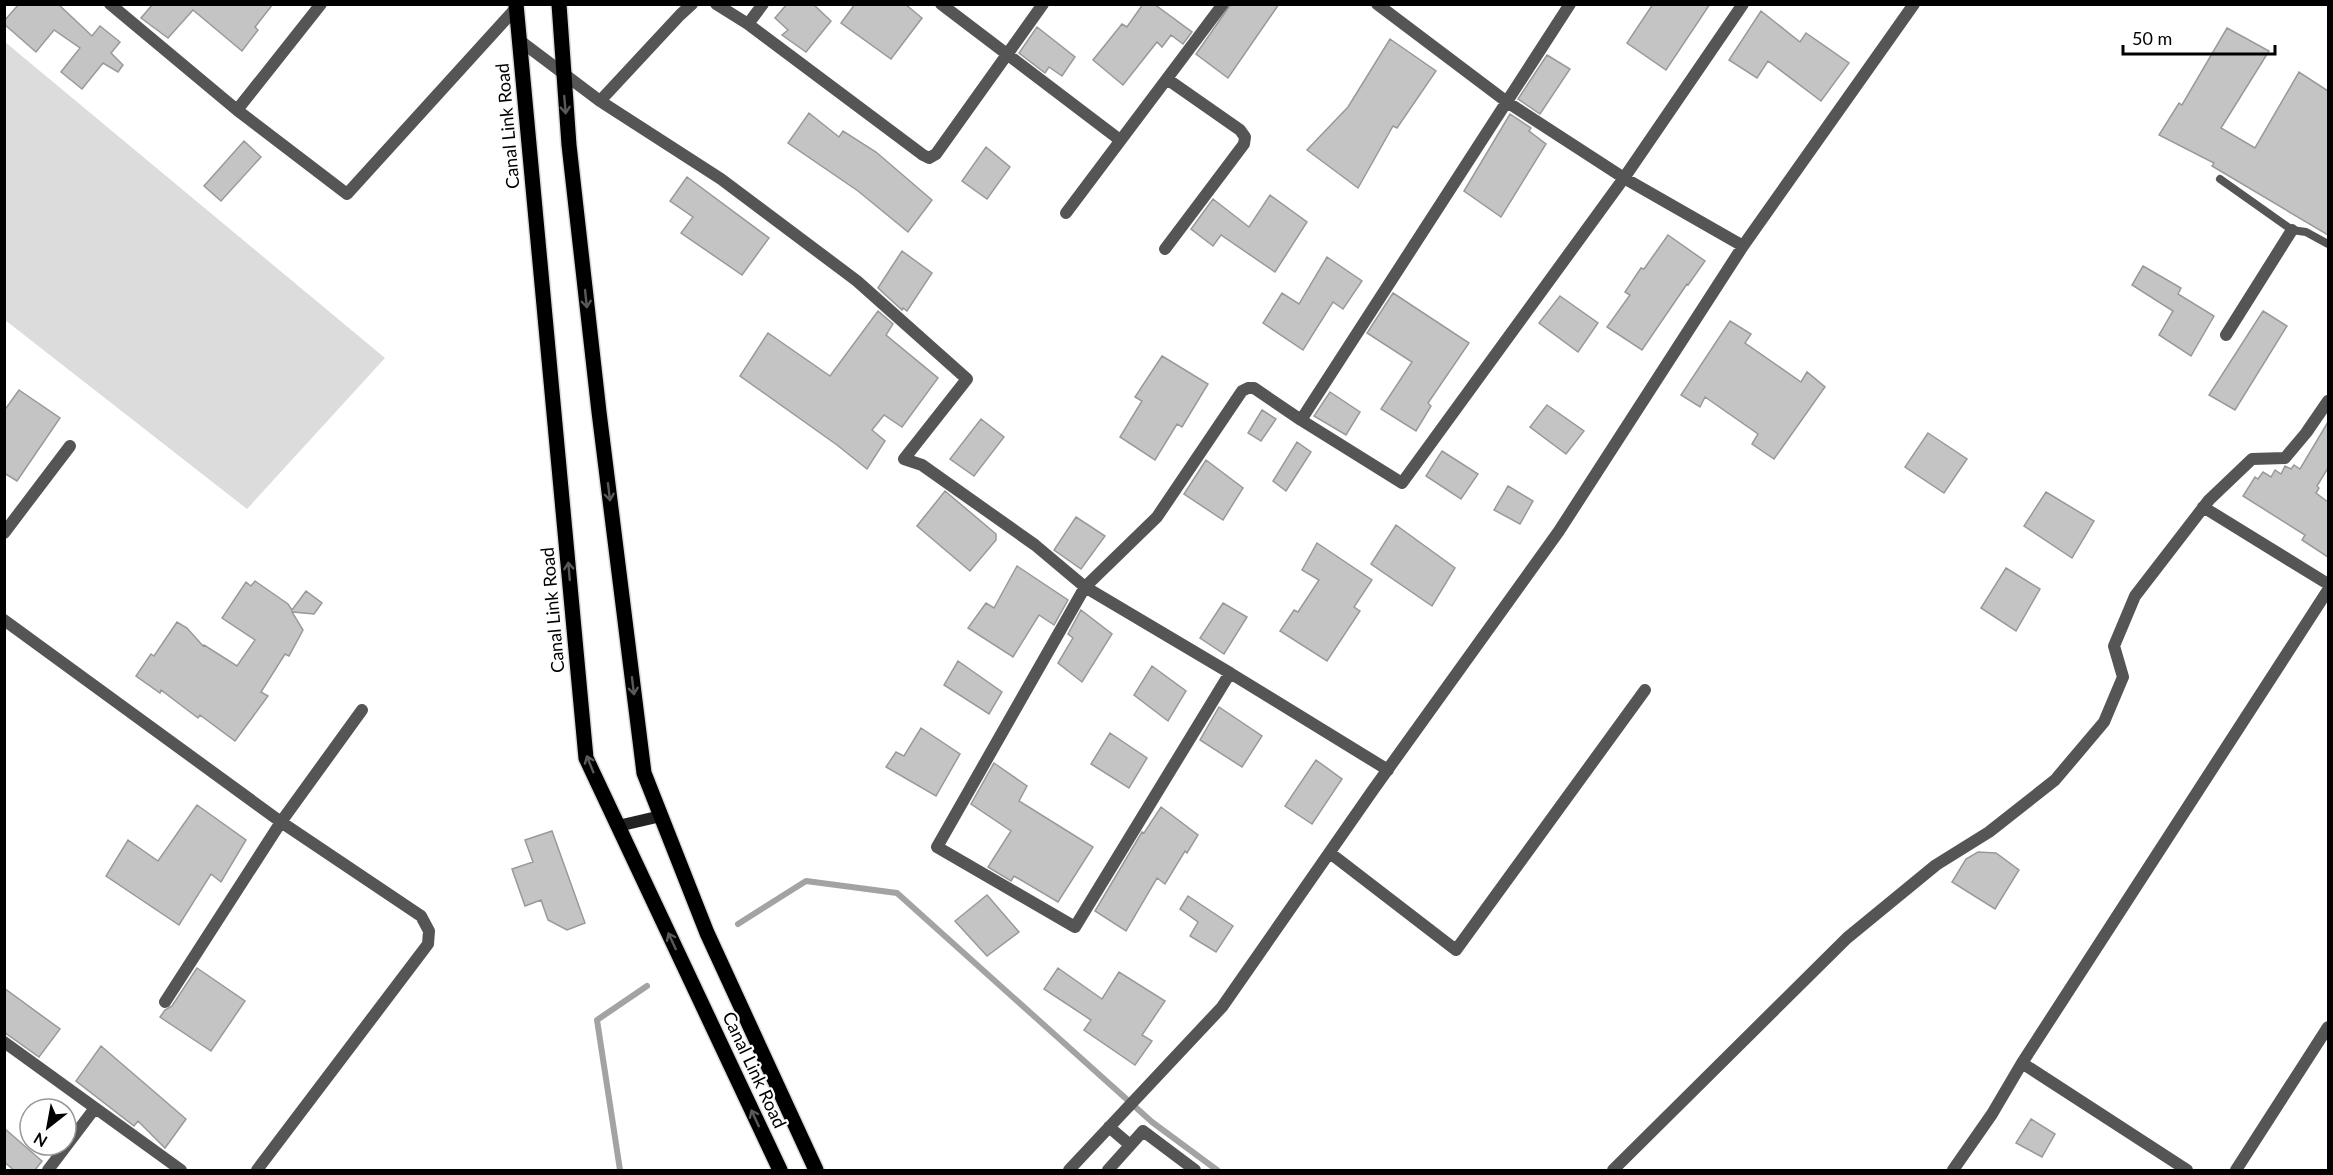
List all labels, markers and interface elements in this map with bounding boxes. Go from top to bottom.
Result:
scale bar [2123,18,2274,56]
text: 50 m [2132,27,2172,49]
street label: Canal Link Road [491,62,523,190]
one-way arrow [560,94,571,114]
one-way arrow [581,288,592,308]
one-way arrow [604,482,615,502]
street label: Canal Link Road [536,546,568,674]
one-way arrow [563,562,574,581]
one-way arrow [628,675,639,695]
one-way arrow [584,756,595,774]
one-way arrow [665,933,677,951]
street label: Canal Link Road [718,1008,792,1131]
north arrow [18,1097,78,1157]
one-way arrow [748,1109,760,1127]
text: N [30,1129,50,1152]

